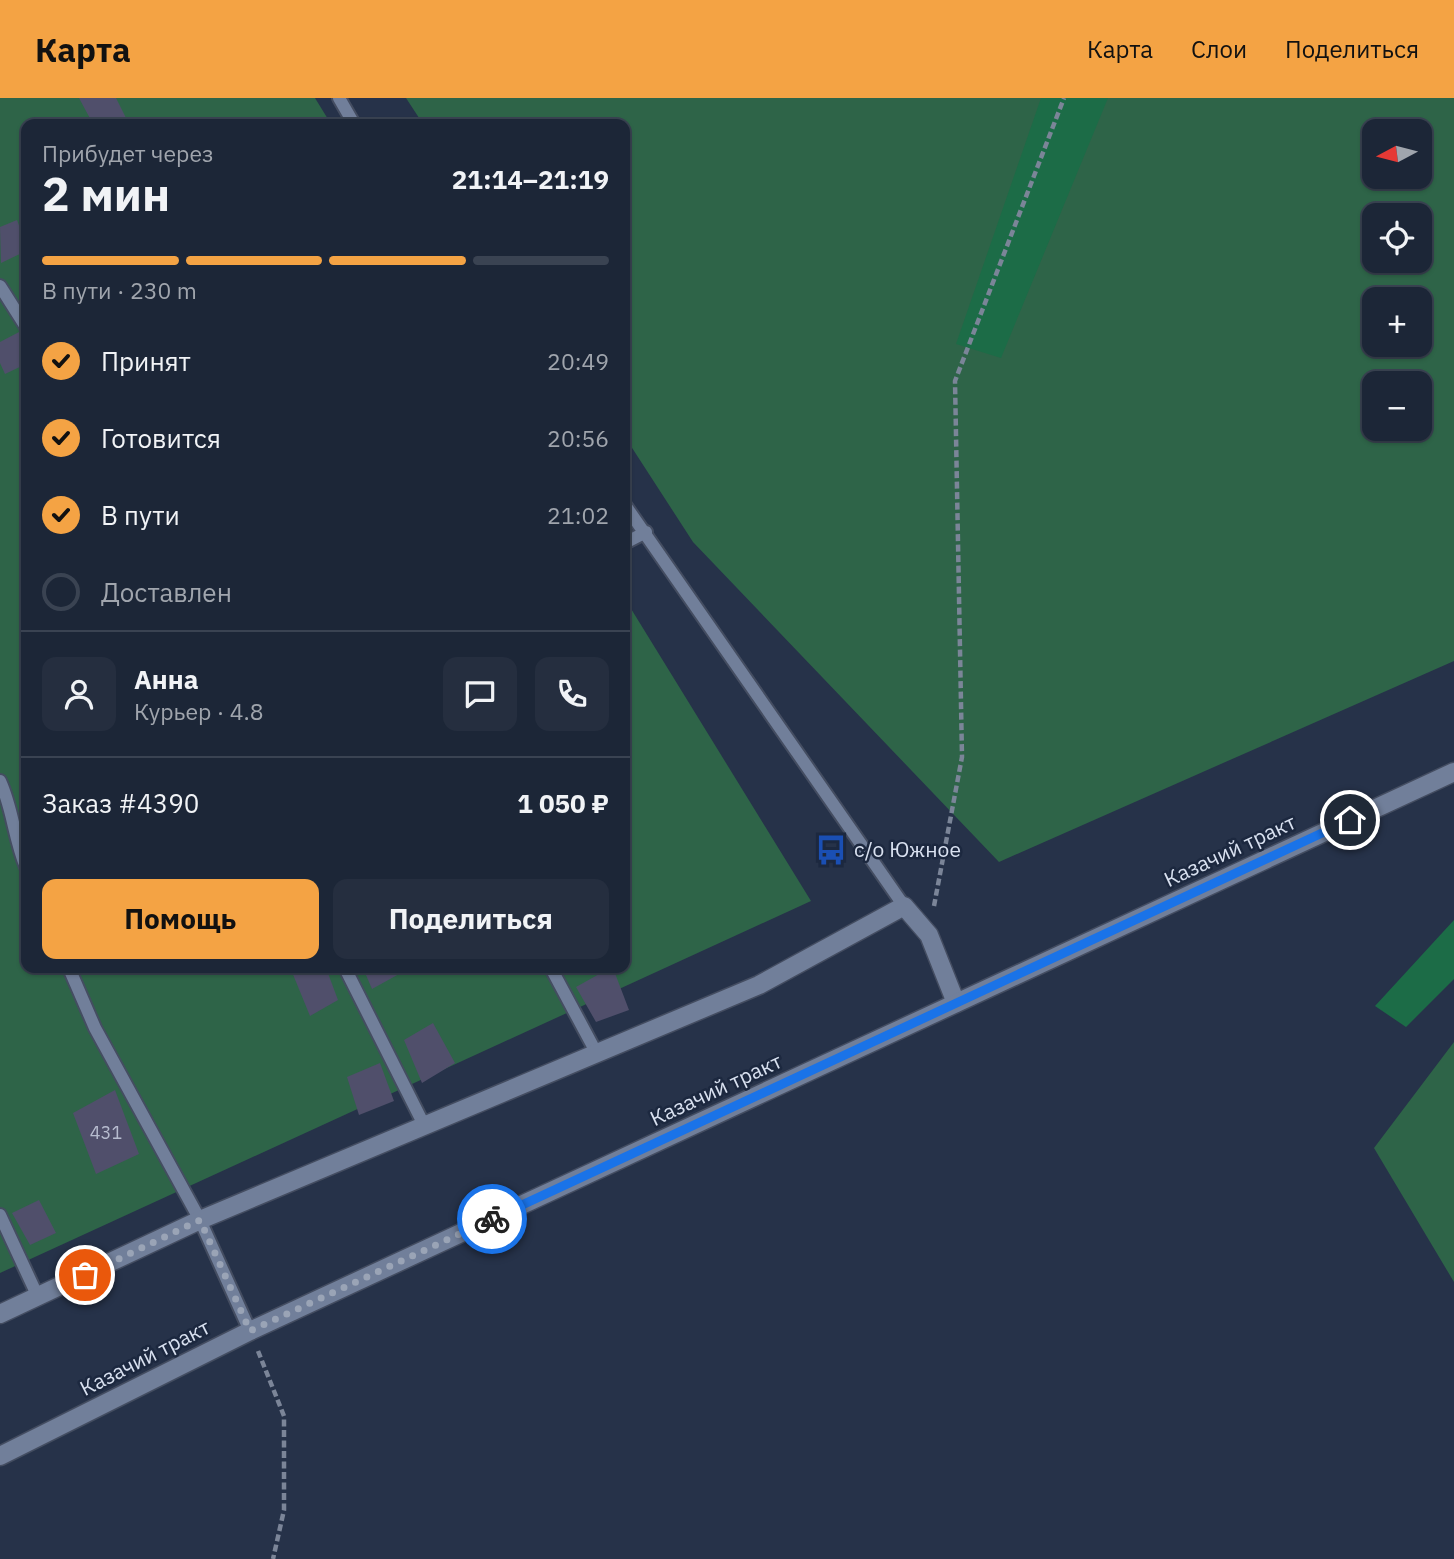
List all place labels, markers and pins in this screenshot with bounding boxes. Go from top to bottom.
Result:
pin [1320,790,1380,850]
bus stop icon: с/о Южное [814,833,848,867]
place label: с/о Южное [854,835,961,863]
pin [55,1245,115,1305]

